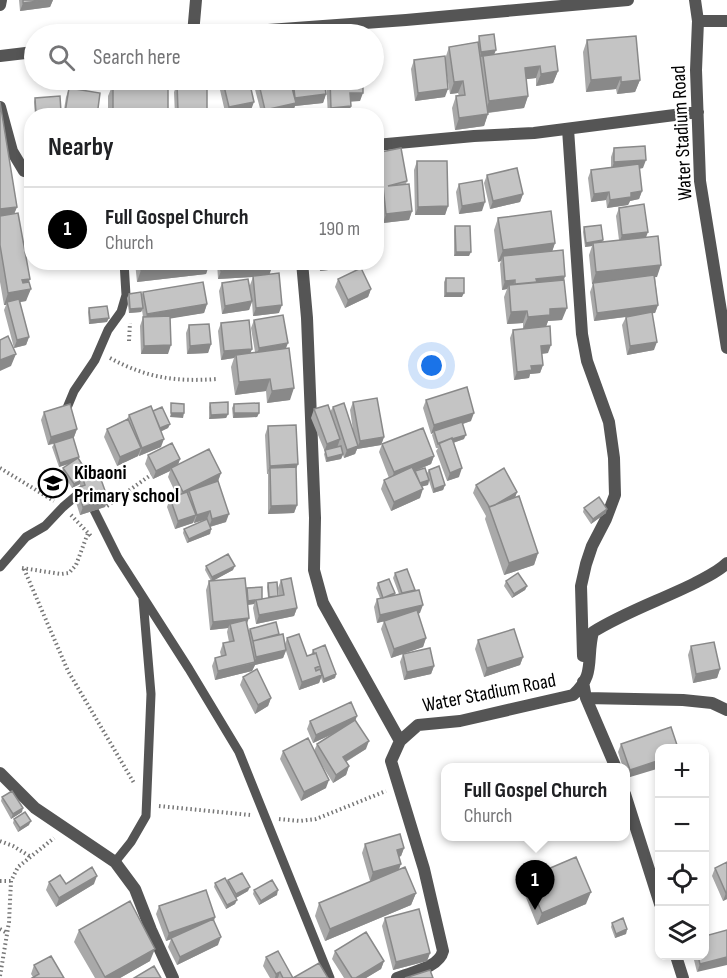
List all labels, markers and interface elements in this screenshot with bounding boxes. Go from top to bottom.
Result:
search box [24,24,384,90]
icon: search [45,41,78,74]
text: Search here [93,44,180,71]
street label: Water Stadium Road [666,65,698,201]
text: Nearby [48,132,114,163]
text: Full Gospel Church [105,204,249,231]
text: 1 [64,217,71,241]
text: 190 m [319,217,360,241]
text: Church [105,231,154,255]
your location [417,351,446,380]
place label: Kibaoni Primary school [74,461,179,508]
school or university icon: Kibaoni Primary school [37,467,69,499]
street label: Water Stadium Road [421,668,558,718]
map controls [655,744,709,960]
button: + [655,744,709,798]
popup [441,763,630,841]
text: Full Gospel Church [464,777,607,804]
button: − [655,798,709,852]
text: Church [464,804,512,828]
button: locate [655,852,709,906]
pin: 1 [516,860,554,910]
button: layers [655,906,709,960]

